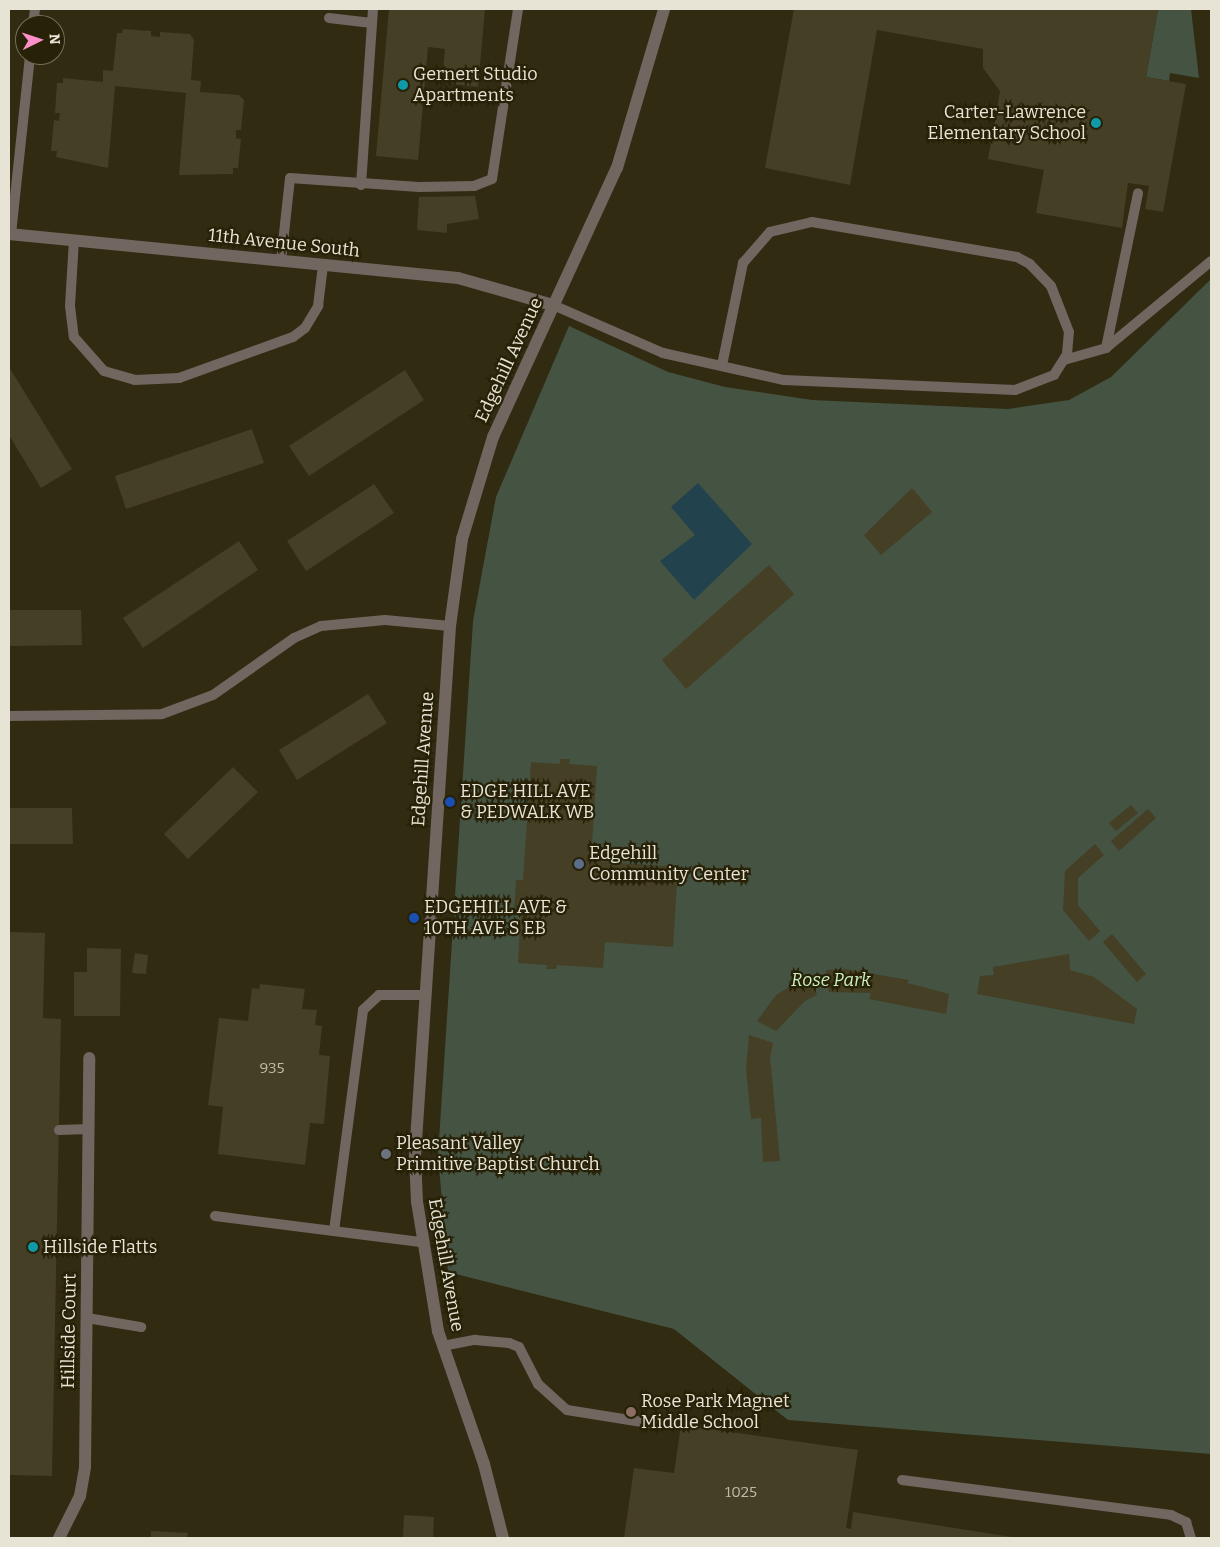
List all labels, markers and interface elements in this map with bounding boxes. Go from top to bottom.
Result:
north arrow [15,15,65,65]
text: N [46,33,63,45]
place label: Gernert Studio Apartments [413,64,538,106]
marker: Gernert Studio Apartments [397,79,409,91]
place label: Carter-Lawrence Elementary School [927,102,1086,144]
marker: Carter-Lawrence Elementary School [1090,117,1102,129]
street label: 11th Avenue South [207,224,361,262]
street label: Edgehill Avenue [471,294,547,426]
street label: Edgehill Avenue [408,691,438,827]
place label: EDGE HILL AVE & PEDWALK WB [460,781,594,824]
marker: EDGE HILL AVE & PEDWALK WB [444,796,456,808]
place label: Edgehill Community Center [589,843,749,886]
marker: Edgehill Community Center [573,858,585,870]
place label: EDGEHILL AVE & 10TH AVE S EB [424,897,567,940]
marker: EDGEHILL AVE & 10TH AVE S EB [408,912,420,924]
park label: Rose Park [791,969,871,991]
house number: 935 [259,1060,285,1078]
place label: Pleasant Valley Primitive Baptist Church [396,1133,600,1176]
marker: Pleasant Valley Primitive Baptist Church [380,1148,392,1160]
street label: Edgehill Avenue [424,1197,468,1333]
place label: Hillside Flatts [43,1236,157,1258]
marker: Hillside Flatts [27,1241,39,1253]
street label: Hillside Court [57,1273,81,1389]
place label: Rose Park Magnet Middle School [641,1391,790,1434]
marker: Rose Park Magnet Middle School [625,1406,637,1418]
house number: 1025 [725,1484,757,1502]

